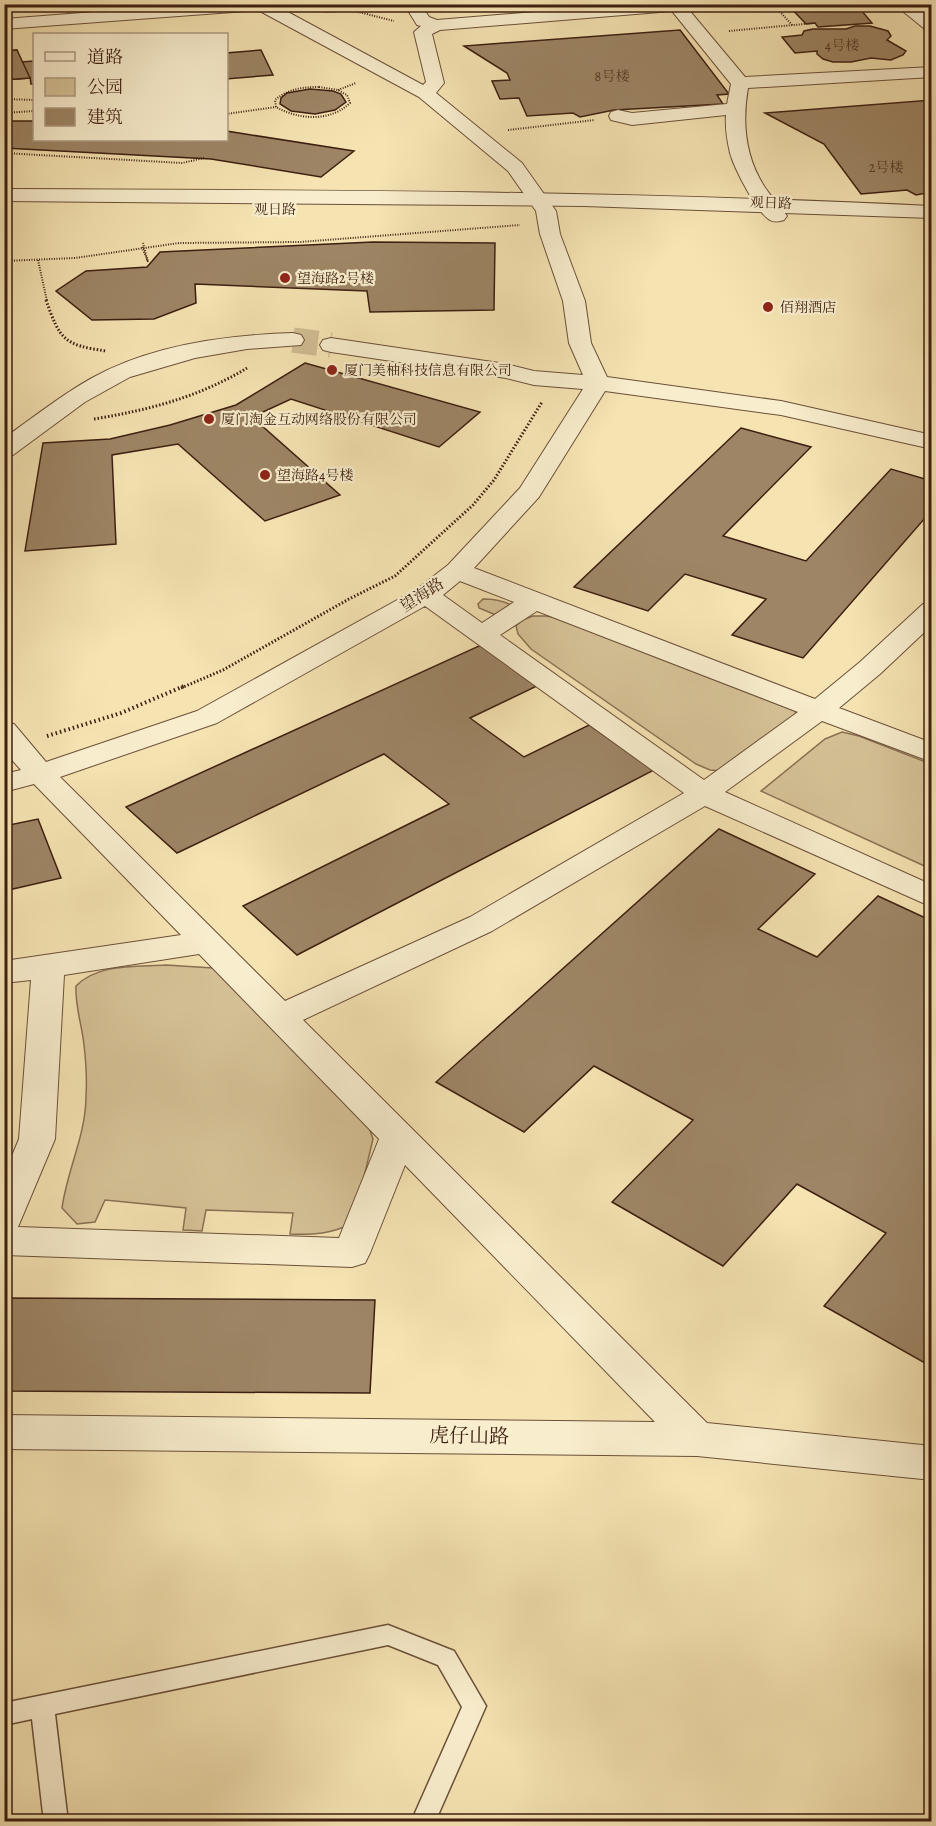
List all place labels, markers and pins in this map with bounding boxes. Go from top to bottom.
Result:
place label: 望海路2号楼 [297,269,374,288]
marker: 望海路2号楼 [278,271,292,285]
place label: 佰翔酒店 [780,298,836,317]
marker: 佰翔酒店 [761,300,775,314]
place label: 厦门美柚科技信息有限公司 [344,361,512,380]
marker: 厦门美柚科技信息有限公司 [325,363,339,377]
place label: 厦门淘金互动网络股份有限公司 [221,410,417,429]
marker: 厦门淘金互动网络股份有限公司 [202,412,216,426]
place label: 望海路4号楼 [277,466,353,485]
marker: 望海路4号楼 [258,468,272,482]

